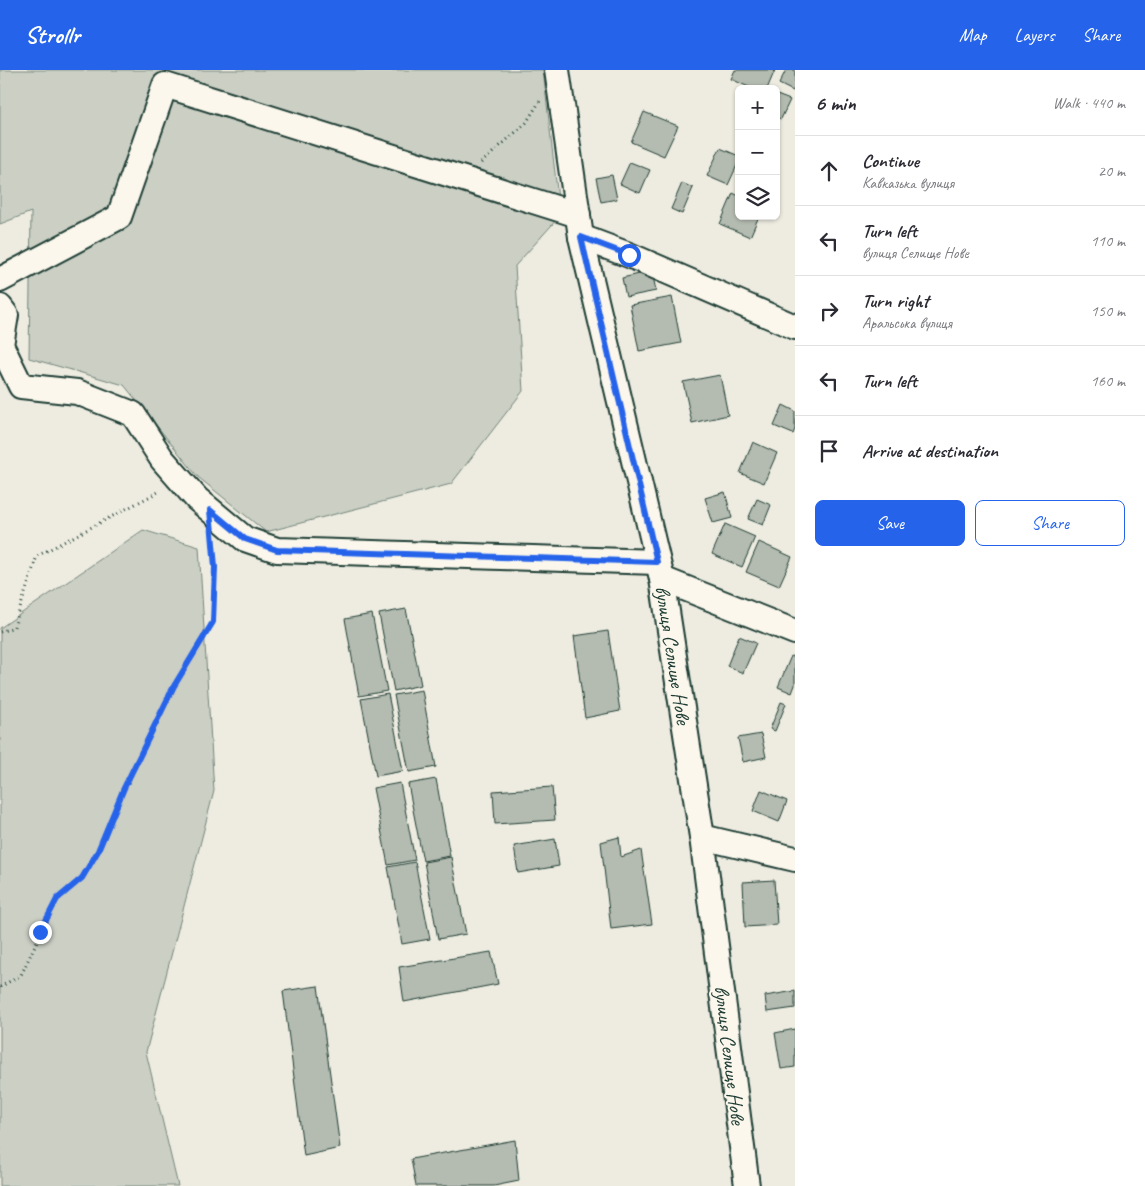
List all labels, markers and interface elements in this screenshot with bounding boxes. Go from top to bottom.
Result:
text: Strollr [25,20,80,50]
text: Map [959,24,987,46]
text: Layers [1015,24,1054,46]
text: Share [1082,24,1120,46]
map controls [735,85,780,220]
button: + [735,85,780,130]
text: 6 min [815,90,856,116]
text: Walk · 440 m [1053,93,1125,113]
button: − [735,130,780,175]
text: Continue [862,149,919,173]
icon: ahead [815,157,843,185]
text: 20 m [1098,161,1125,181]
text: Кавказька вулиця [862,173,954,193]
button: layers [735,175,780,220]
text: Turn left [862,219,917,243]
icon: left [815,227,843,255]
text: 110 m [1091,231,1125,251]
text: вулиця Селище Нове [862,243,969,263]
route start [618,244,641,267]
text: Turn right [862,289,929,313]
icon: right [815,297,843,325]
text: 150 m [1091,301,1125,321]
text: Аральська вулиця [862,313,952,333]
icon: left [815,367,843,395]
text: Turn left [862,369,917,393]
text: 160 m [1091,371,1125,391]
icon: arrive [815,437,843,465]
text: Arrive at destination [862,439,998,463]
button: Save [815,500,965,546]
button: Share [975,500,1125,546]
street label: вулиця Селище Нове [649,584,697,727]
route end [29,921,52,944]
street label: вулиця Селище Нове [709,984,752,1127]

